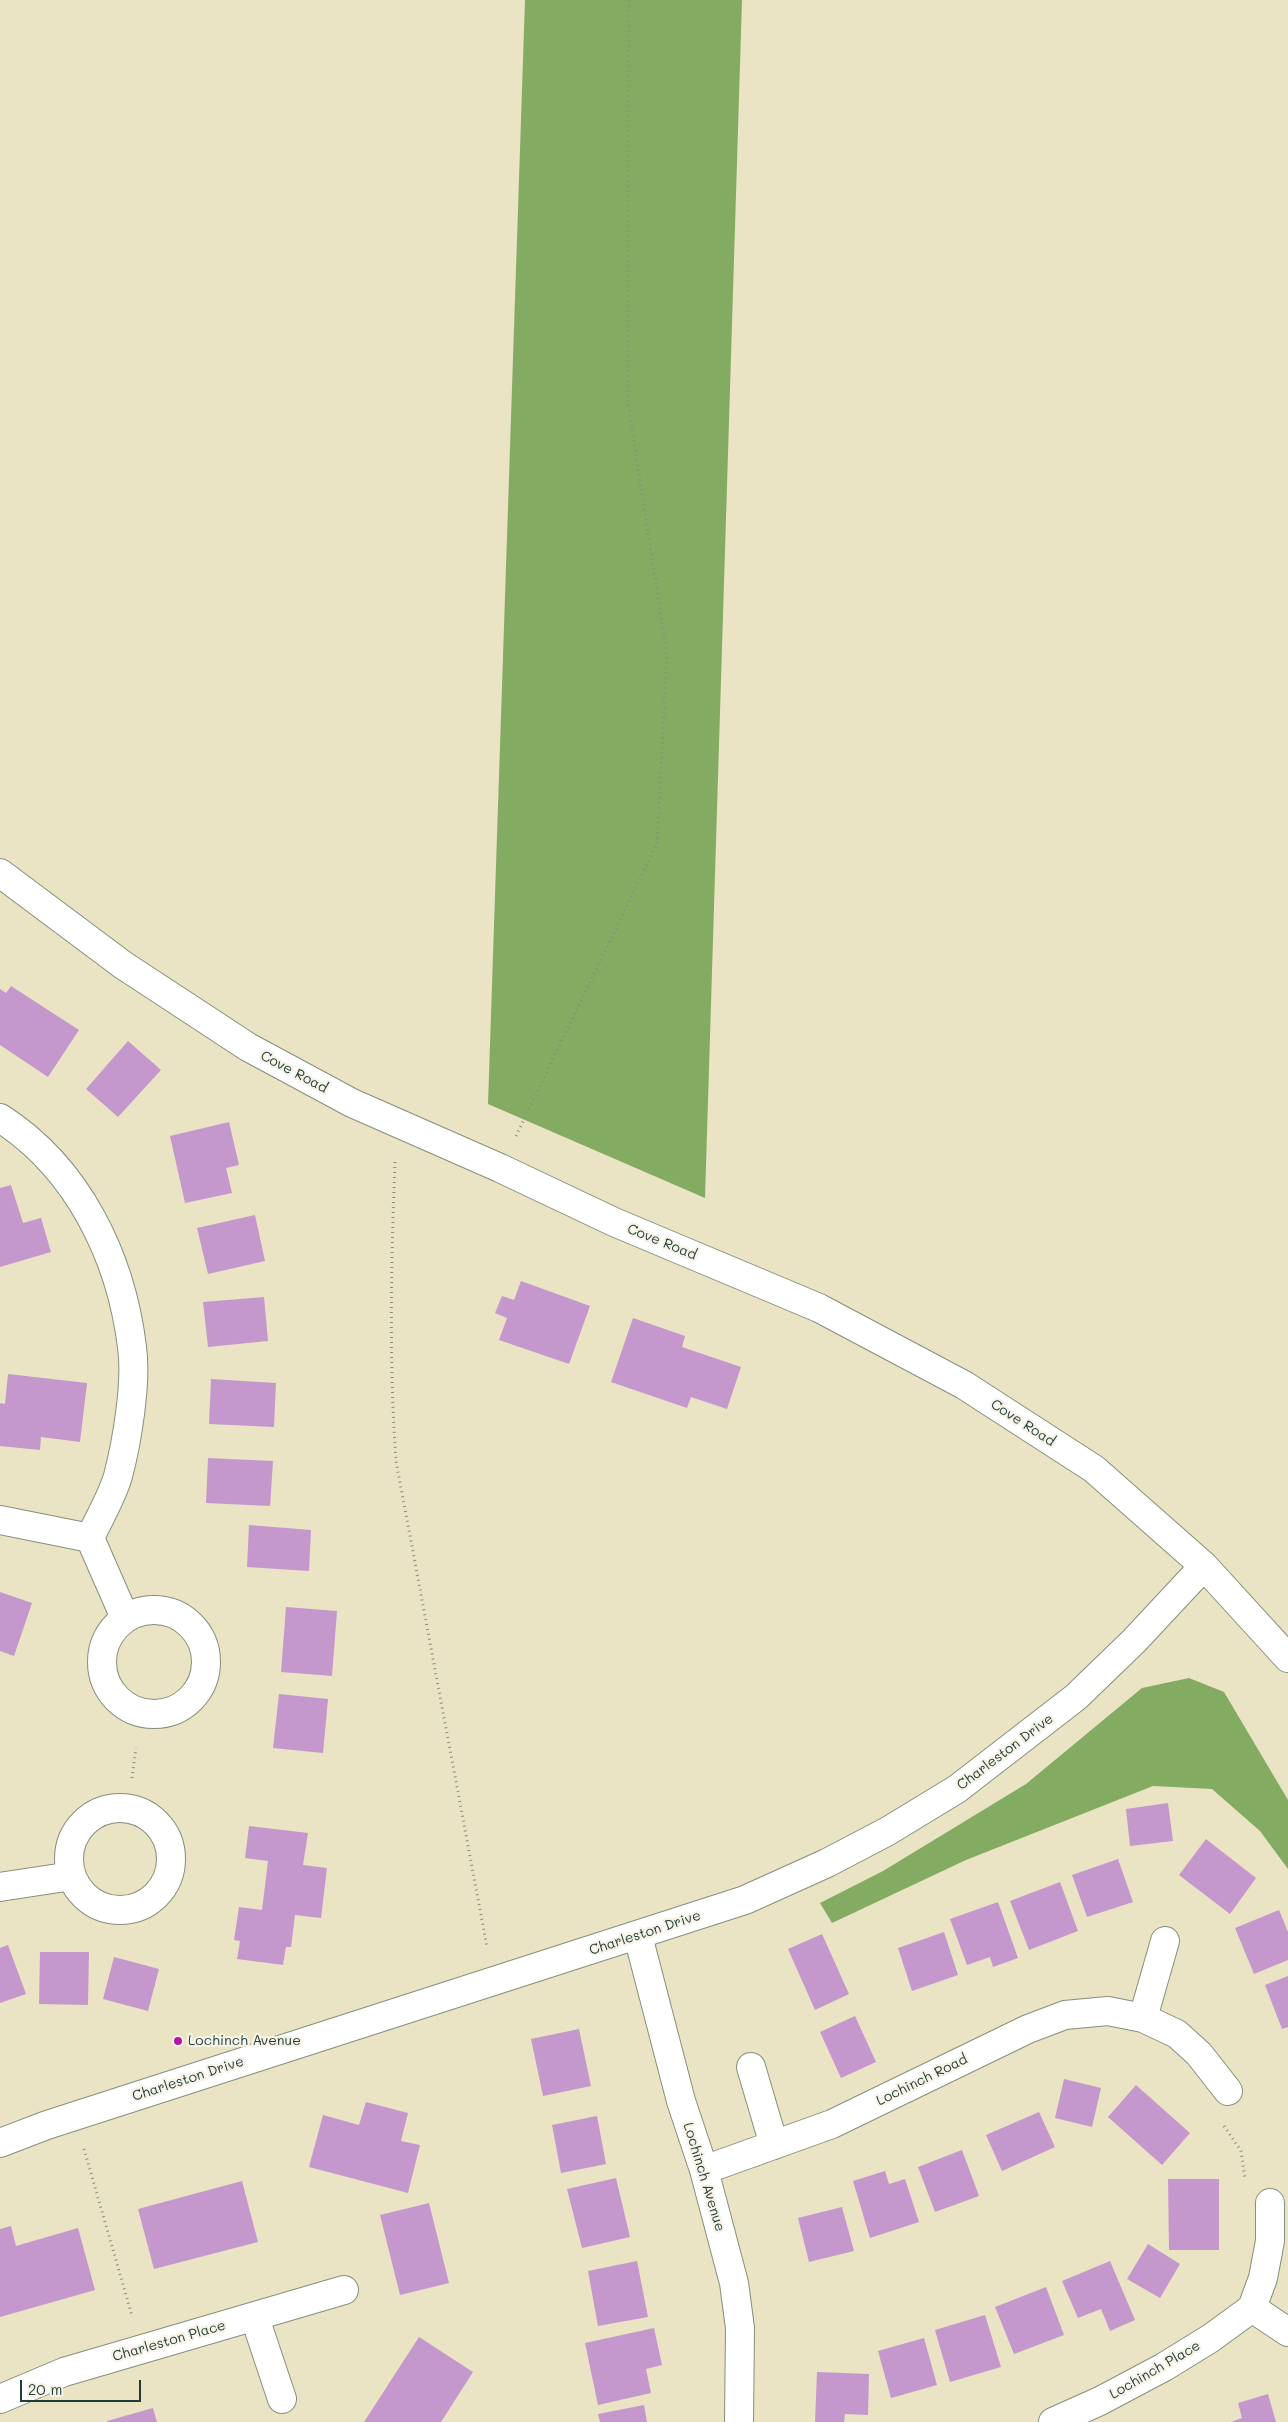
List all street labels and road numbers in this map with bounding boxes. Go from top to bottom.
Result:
street label: Cove Road [258,1047,330,1097]
street label: Cove Road [625,1220,699,1264]
street label: Cove Road [988,1396,1058,1450]
street label: Charleston Drive [953,1710,1057,1794]
street label: Charleston Drive [587,1907,703,1959]
street label: Lochinch Road [874,2051,970,2109]
street label: Charleston Drive [130,2053,246,2105]
street label: Lochinch Avenue [679,2121,729,2233]
street label: Charleston Place [110,2317,228,2365]
street label: Lochinch Place [1107,2337,1203,2403]

